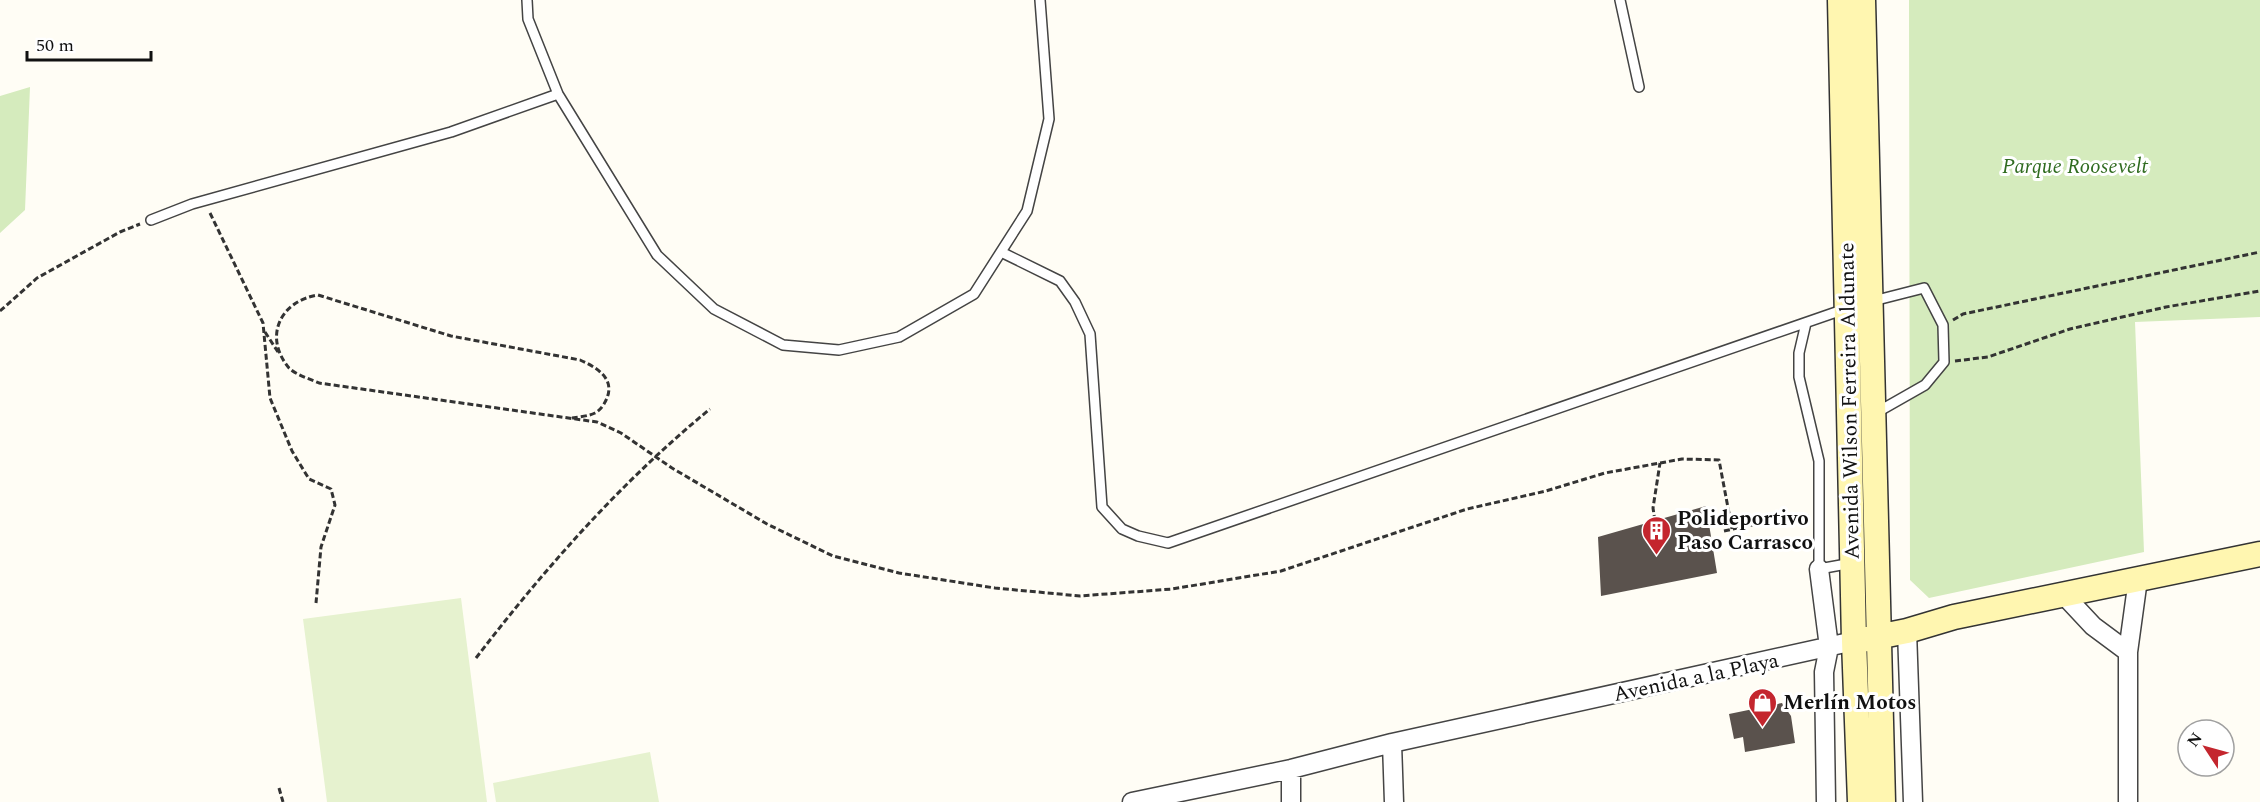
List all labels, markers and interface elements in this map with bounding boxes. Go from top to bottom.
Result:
scale bar [27,24,152,62]
text: 50 m [36,32,74,59]
park label: Parque Roosevelt [2002,151,2148,183]
street label: Avenida Wilson Ferreira Aldunate [1831,242,1869,560]
place label: Polideportivo Paso Carrasco [1677,503,1813,559]
building icon: Polideportivo Paso Carrasco [1640,514,1672,556]
street label: Avenida a la Playa [1611,645,1783,711]
shop icon: Merlín Motos [1746,686,1778,728]
place label: Merlín Motos [1783,687,1916,719]
north arrow [2176,718,2236,778]
text: N [2181,727,2208,752]

